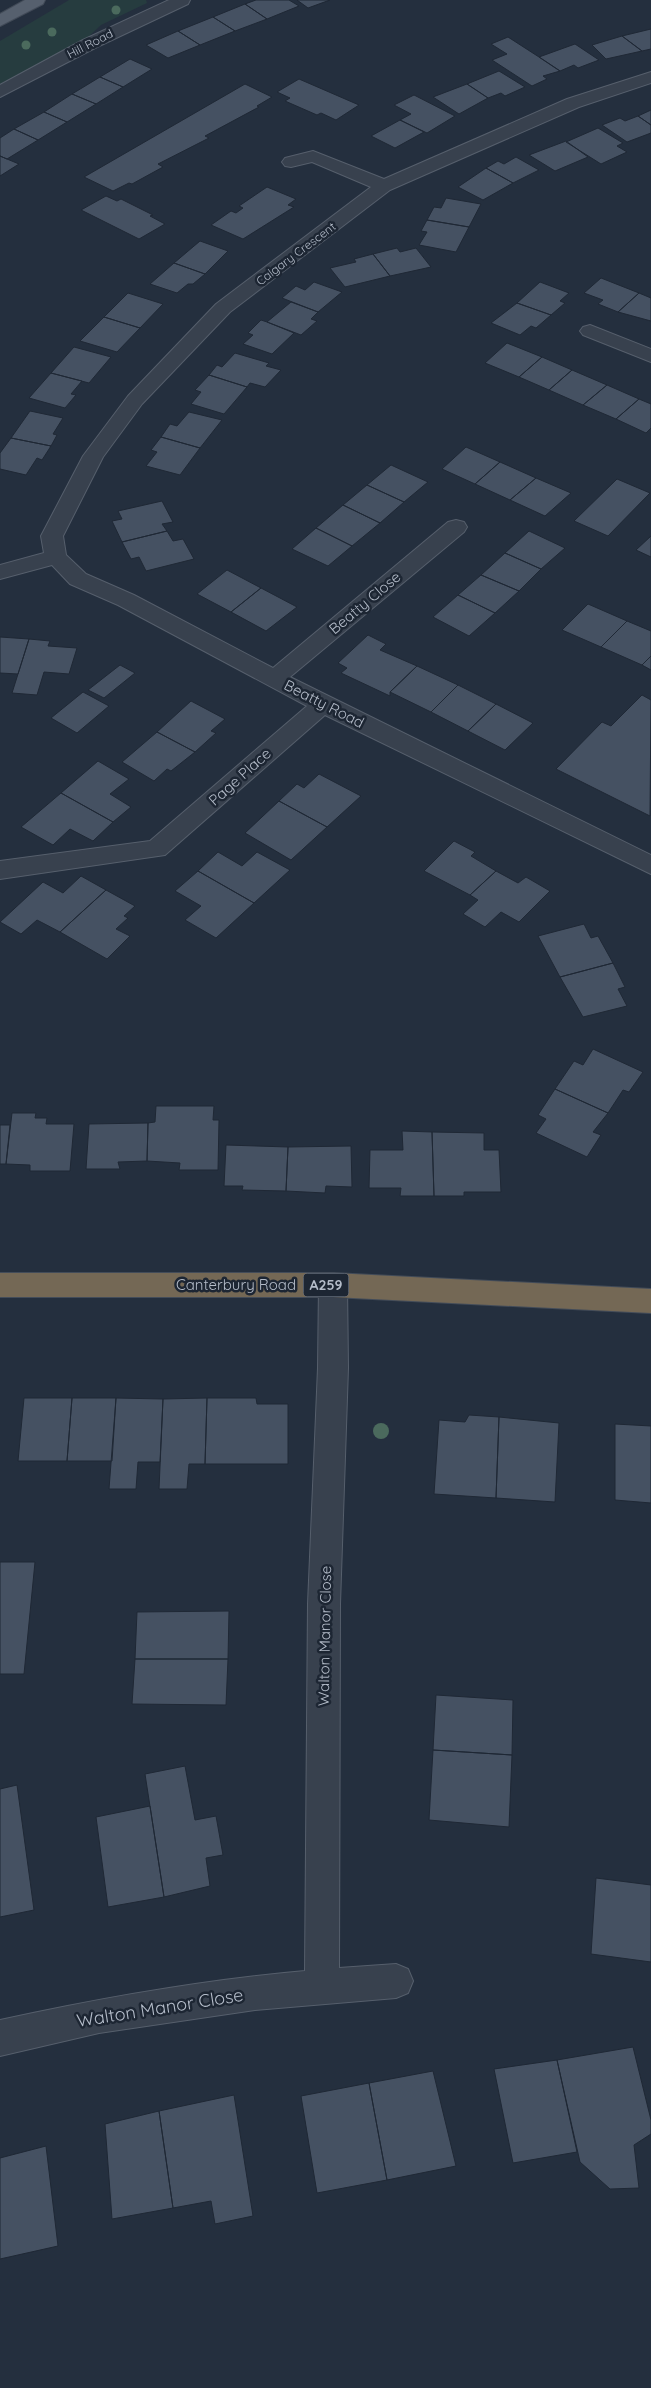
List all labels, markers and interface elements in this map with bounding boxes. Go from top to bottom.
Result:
street label: Hill Road [64,26,115,62]
street label: Calgary Crescent [253,219,338,288]
street label: Beatty Close [325,567,404,638]
street label: Beatty Road [281,675,367,732]
street label: Page Place [205,744,275,810]
road number: A259 [304,1274,348,1296]
street label: Canterbury Road [176,1275,296,1294]
street label: Walton Manor Close [314,1566,335,1706]
street label: Walton Manor Close [75,1983,245,2032]

